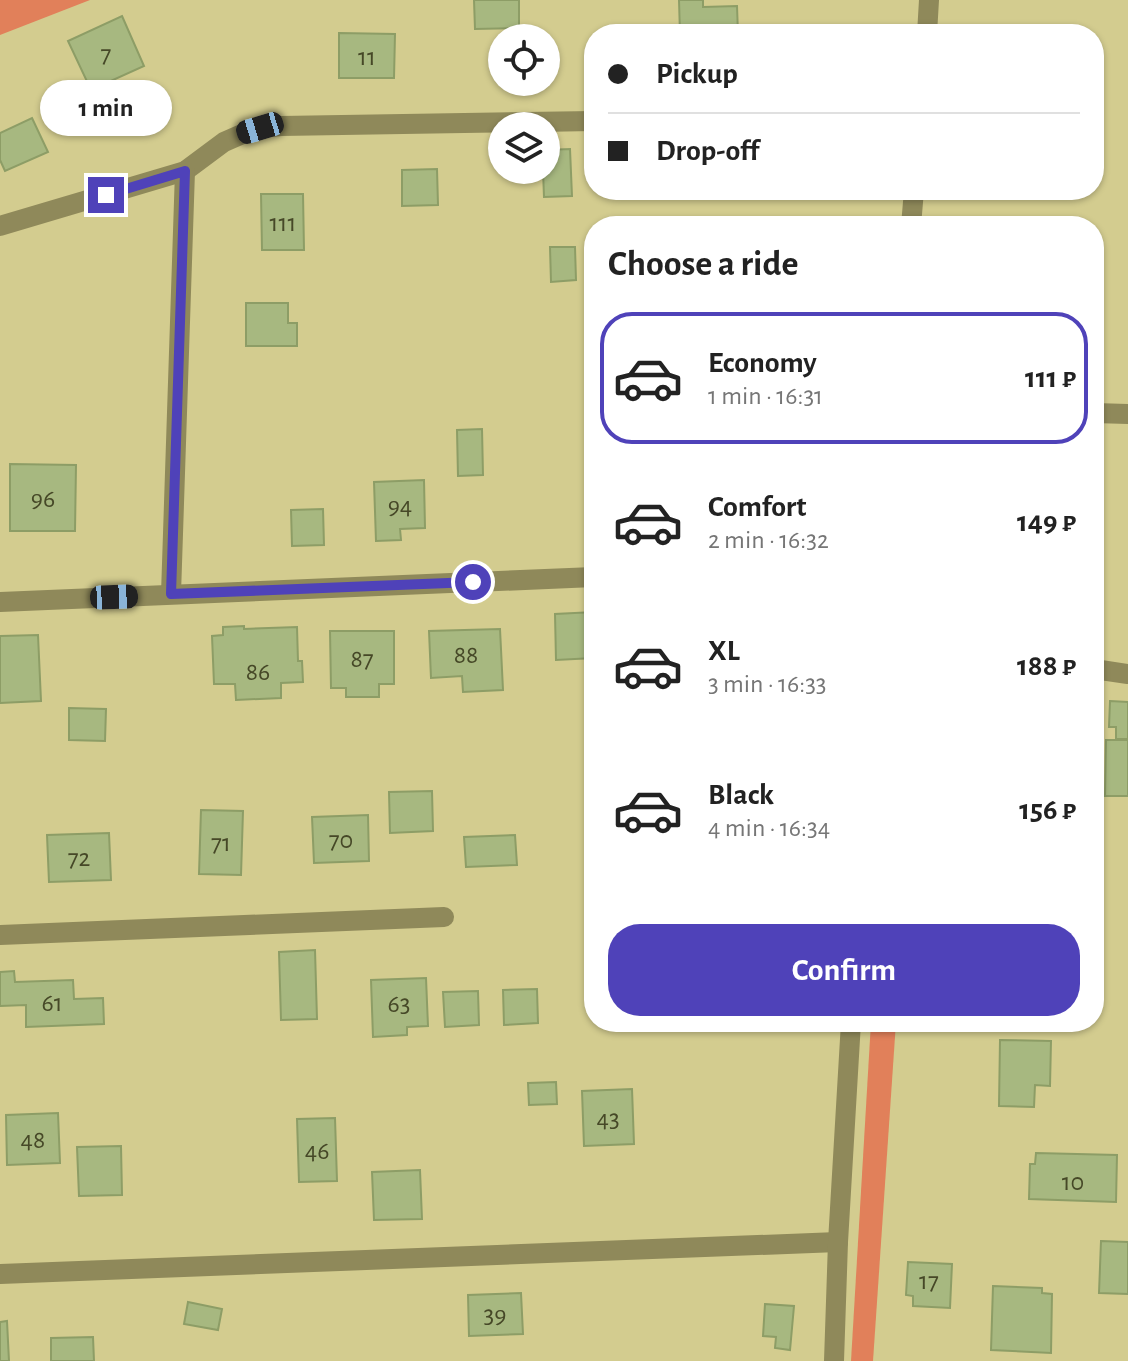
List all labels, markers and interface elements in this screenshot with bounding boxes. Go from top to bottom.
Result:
map controls [488,24,560,184]
button: locate [488,24,560,96]
house number: 7 [101,41,112,67]
house number: 11 [358,44,376,70]
text: Pickup [656,59,738,89]
callout: 1 min [40,79,172,135]
text: 1 min [79,95,133,121]
car [234,110,286,146]
button: layers [488,112,560,184]
text: Drop-off [656,136,759,166]
route end [88,177,124,213]
house number: 111 [270,210,296,236]
text: Choose a ride [608,246,798,282]
icon: car [612,342,684,414]
text: Economy [708,348,817,378]
text: 111 ₽ [1025,363,1076,393]
text: 1 min · 16:31 [708,383,823,409]
house number: 96 [31,486,55,512]
icon: car [612,486,684,558]
text: Comfort [708,492,807,522]
house number: 94 [388,493,412,519]
text: 149 ₽ [1017,507,1076,537]
text: 2 min · 16:32 [708,527,829,553]
route start [455,564,491,600]
car [90,584,138,610]
icon: car [612,630,684,702]
text: XL [708,636,740,666]
house number: 88 [454,642,478,668]
house number: 87 [350,646,374,672]
text: 188 ₽ [1017,651,1076,681]
house number: 86 [246,659,270,685]
text: 3 min · 16:33 [708,671,827,697]
icon: car [612,774,684,846]
text: Black [708,780,774,810]
text: 156 ₽ [1019,795,1076,825]
text: 4 min · 16:34 [708,815,830,841]
house number: 70 [329,827,353,853]
house number: 71 [211,830,231,856]
house number: 72 [68,845,90,871]
button: Confirm [608,924,1080,1016]
house number: 61 [41,990,63,1016]
house number: 63 [388,991,410,1017]
house number: 43 [596,1106,620,1132]
house number: 48 [21,1127,45,1153]
house number: 46 [305,1138,329,1164]
house number: 10 [1062,1169,1084,1195]
house number: 17 [919,1268,939,1294]
house number: 39 [484,1302,506,1328]

